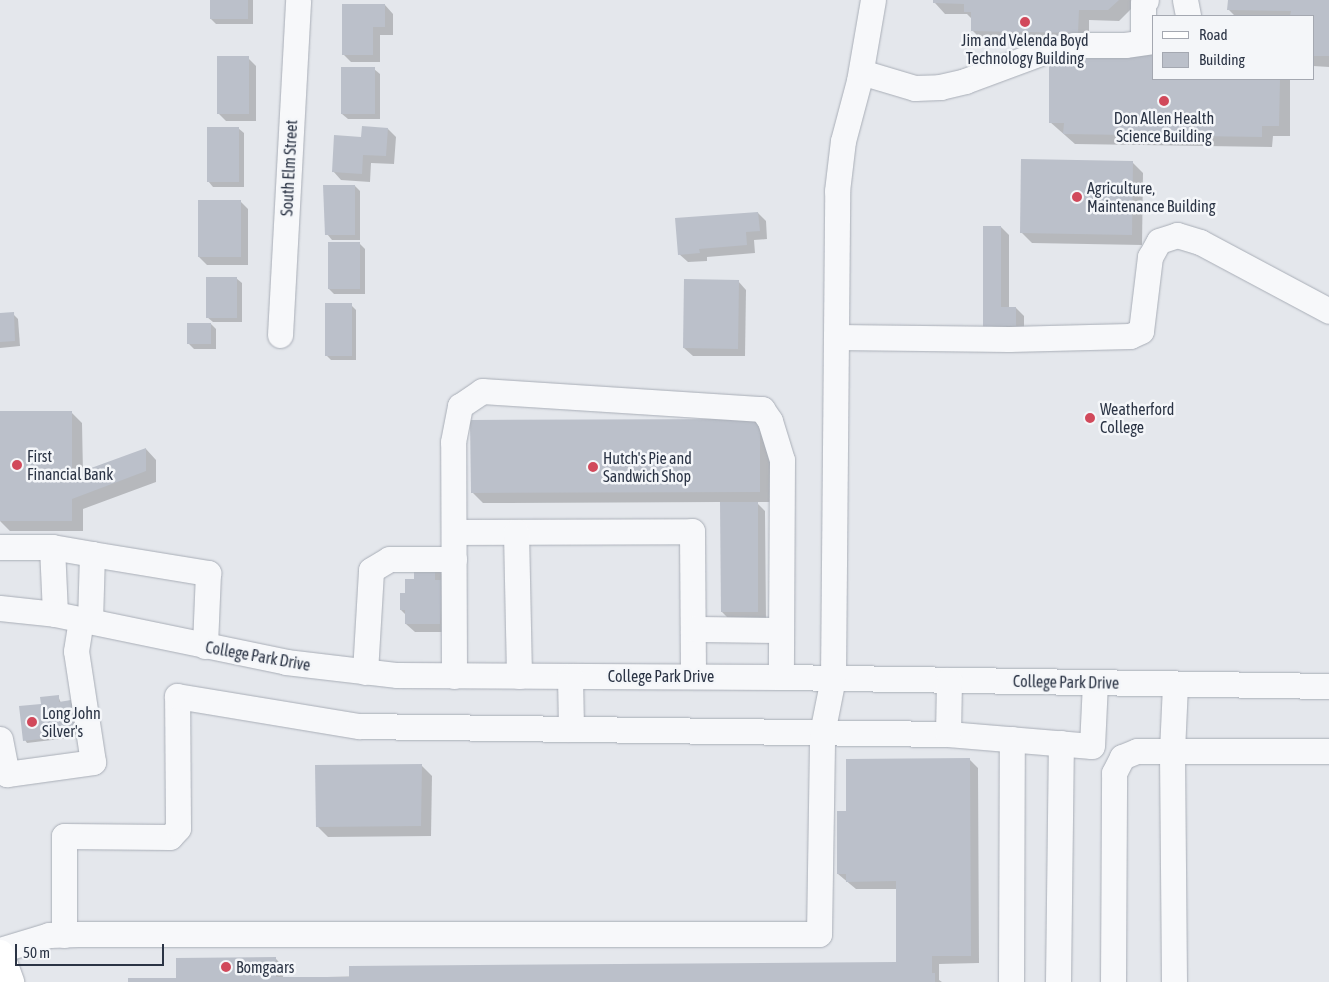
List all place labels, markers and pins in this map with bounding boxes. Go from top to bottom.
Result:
marker: Jim and Velenda Boyd Technology Building [1019,16,1031,28]
place label: Jim and Velenda Boyd Technology Building [961,30,1089,68]
marker: Don Allen Health Science Building [1158,95,1170,107]
place label: Don Allen Health Science Building [1114,108,1214,146]
place label: Agriculture, Maintenance Building [1087,178,1216,216]
marker: Agriculture, Maintenance Building [1071,191,1083,203]
place label: Weatherford College [1100,399,1174,437]
marker: Weatherford College [1084,412,1096,424]
place label: First Financial Bank [27,446,113,484]
place label: Hutch's Pie and Sandwich Shop [603,448,692,486]
marker: First Financial Bank [11,459,23,471]
marker: Hutch's Pie and Sandwich Shop [587,461,599,473]
place label: Long John Silver's [42,703,101,741]
marker: Long John Silver's [26,716,38,728]
place label: Bomgaars [236,957,294,977]
marker: Bomgaars [220,961,232,973]

